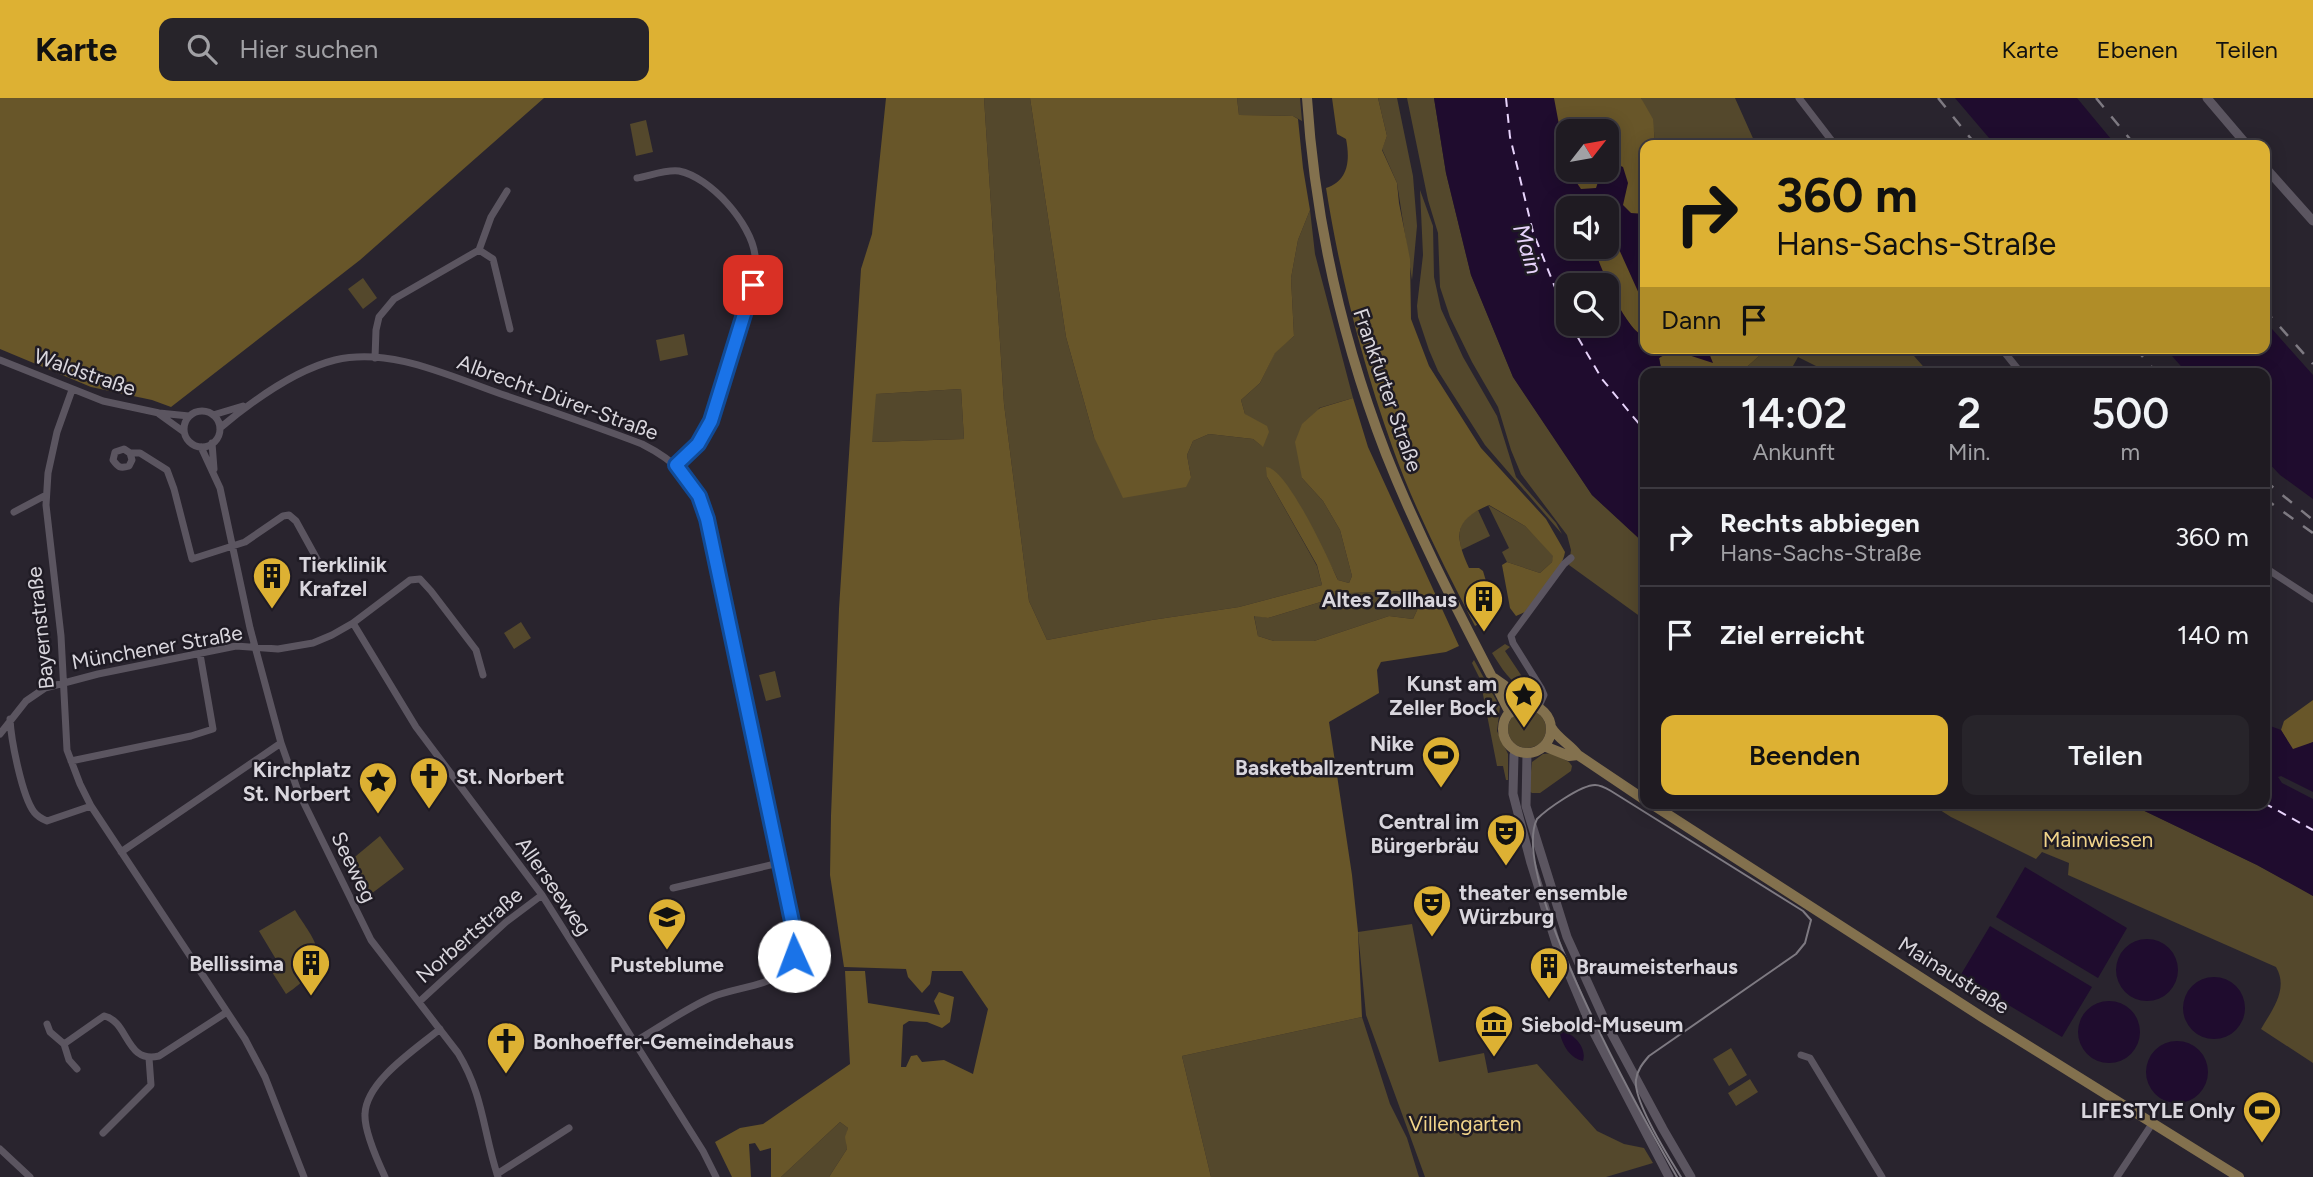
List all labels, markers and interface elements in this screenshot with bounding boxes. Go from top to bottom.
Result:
search box [159,18,649,81]
text: Karte [35,30,117,69]
icon: search [183,30,221,68]
text: Hier suchen [239,33,378,65]
text: Karte [2002,35,2059,64]
text: Ebenen [2097,35,2178,64]
text: Teilen [2216,35,2278,64]
north arrow [1556,119,1619,182]
map controls [1556,119,1619,336]
text: 360 m [1776,165,1918,224]
icon: right [1661,168,1752,259]
button: sound [1556,196,1619,259]
water label: Main [1507,220,1549,278]
text: Hans-Sachs-Straße [1776,225,2056,263]
pin [723,255,783,315]
icon: arrive [734,266,772,304]
button: search [1556,273,1619,336]
icon: arrive [1735,301,1773,339]
text: Dann [1661,304,1721,336]
street label: Frankfurter Straße [1348,305,1428,475]
street label: Waldstraße [31,343,139,401]
street label: Albrecht-Dürer-Straße [454,349,662,445]
text: 14:02 [1741,388,1847,439]
text: 2 [1957,388,1981,439]
text: 500 [2091,388,2169,439]
text: Ankunft [1753,438,1835,466]
text: Min. [1948,438,1990,466]
text: m [2120,438,2140,466]
text: Rechts abbiegen [1720,507,1920,539]
icon: right [1661,518,1699,556]
text: 360 m [2175,521,2249,553]
text: Hans-Sachs-Straße [1720,539,1921,567]
place label: Tierklinik Krafzel [299,552,388,601]
building icon: Tierklinik Krafzel [251,555,293,610]
street label: Bayernstraße [21,565,59,691]
building icon: Altes Zollhaus [1463,578,1505,633]
place label: Altes Zollhaus [1321,587,1457,612]
icon: arrive [1661,616,1699,654]
text: Ziel erreicht [1720,619,1865,651]
text: 140 m [2177,619,2249,651]
street label: Münchener Straße [70,620,244,674]
place label: Kunst am Zeller Bock [1389,671,1498,720]
place icon: Kunst am Zeller Bock [1503,674,1545,729]
button: Beenden [1661,715,1948,795]
button: Teilen [1962,715,2249,795]
place label: Nike Basketballzentrum [1235,731,1414,780]
sports icon: Nike Basketballzentrum [1420,734,1462,789]
church icon: St. Norbert [408,755,450,810]
place label: Kirchplatz St. Norbert [243,757,351,806]
place icon: Kirchplatz St. Norbert [357,760,399,815]
place label: St. Norbert [456,764,564,789]
place label: Central im Bürgerbräu [1371,809,1479,858]
theatre icon: Central im Bürgerbräu [1485,812,1527,867]
park label: Mainwiesen [2043,827,2153,852]
street label: Seeweg [326,828,382,906]
street label: Allerseeweg [511,832,597,940]
place label: theater ensemble Würzburg [1459,880,1628,929]
street label: Norbertstraße [411,882,527,988]
theatre icon: theater ensemble Würzburg [1411,883,1453,938]
school or university icon: Pusteblume [646,896,688,951]
position arrow [757,919,831,993]
street label: Mainaustraße [1894,931,2014,1019]
building icon: Bellissima [290,942,332,997]
building icon: Braumeisterhaus [1528,945,1570,1000]
place label: Bellissima [189,951,284,976]
place label: Pusteblume [610,952,724,977]
place label: Braumeisterhaus [1576,954,1738,979]
museum icon: Siebold-Museum [1473,1003,1515,1058]
place label: Siebold-Museum [1521,1012,1683,1037]
church icon: Bonhoeffer-Gemeindehaus [485,1020,527,1075]
place label: Bonhoeffer-Gemeindehaus [533,1029,794,1054]
sports icon: LIFESTYLE Only [2241,1089,2283,1144]
place label: LIFESTYLE Only [2081,1098,2236,1123]
park label: Villengarten [1408,1111,1522,1136]

